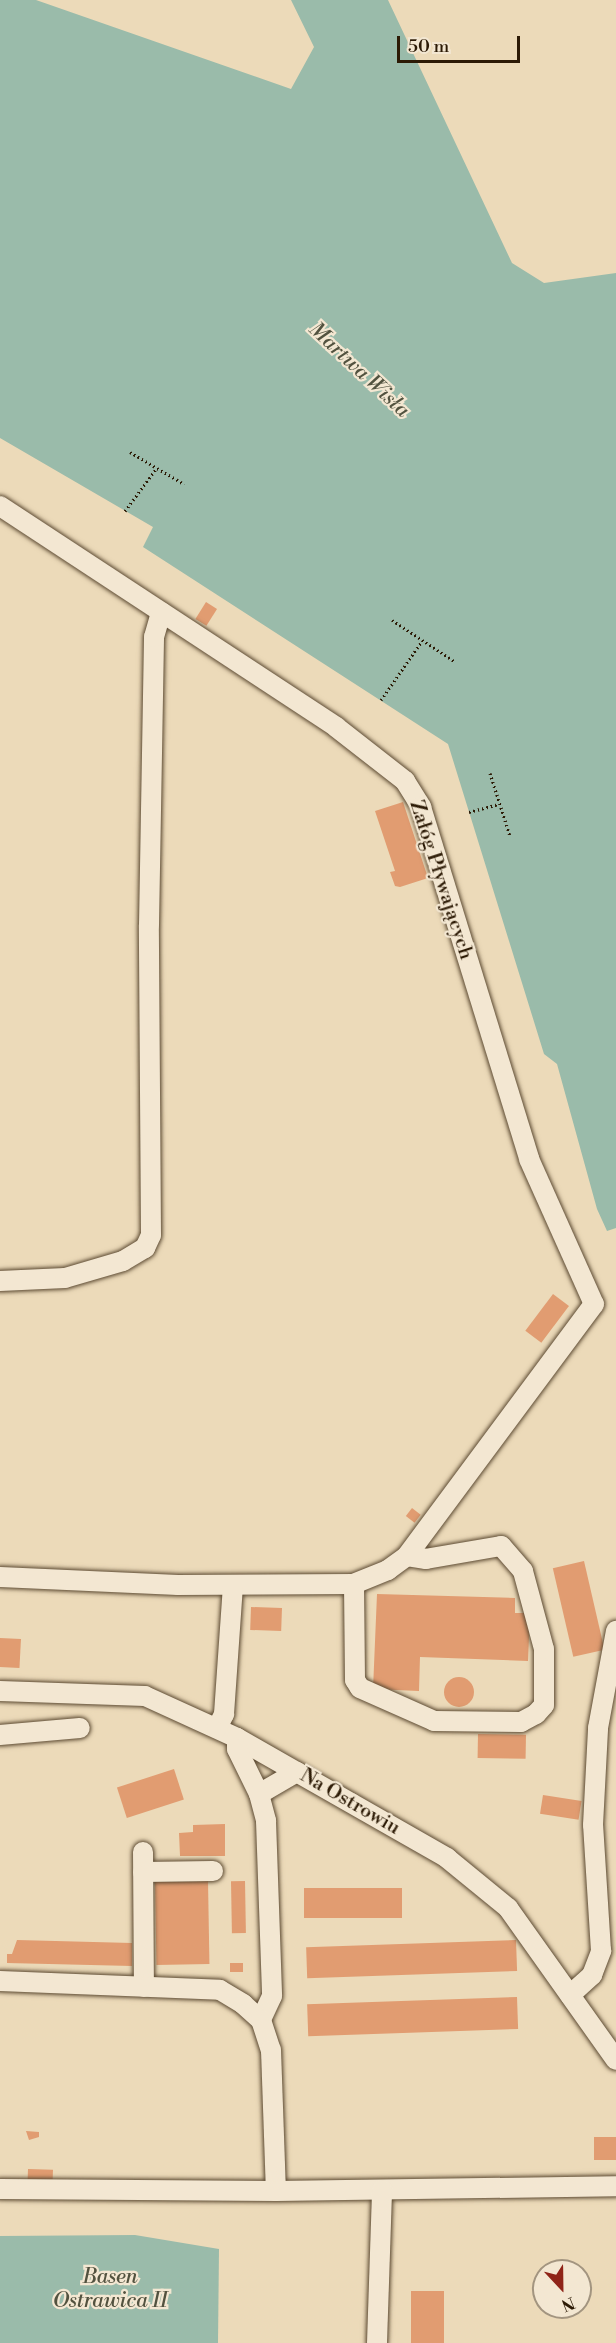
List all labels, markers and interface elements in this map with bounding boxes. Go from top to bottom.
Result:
scale bar [400,24,523,62]
text: 50 m [408,35,449,58]
water label: Martwa Wisła [303,317,415,423]
street label: Załóg Pływających [404,797,478,963]
street label: Na Ostrowiu [296,1764,404,1840]
north arrow [532,2259,592,2319]
water label: Basen Ostrawica II [53,2264,167,2314]
text: N [558,2292,578,2315]

